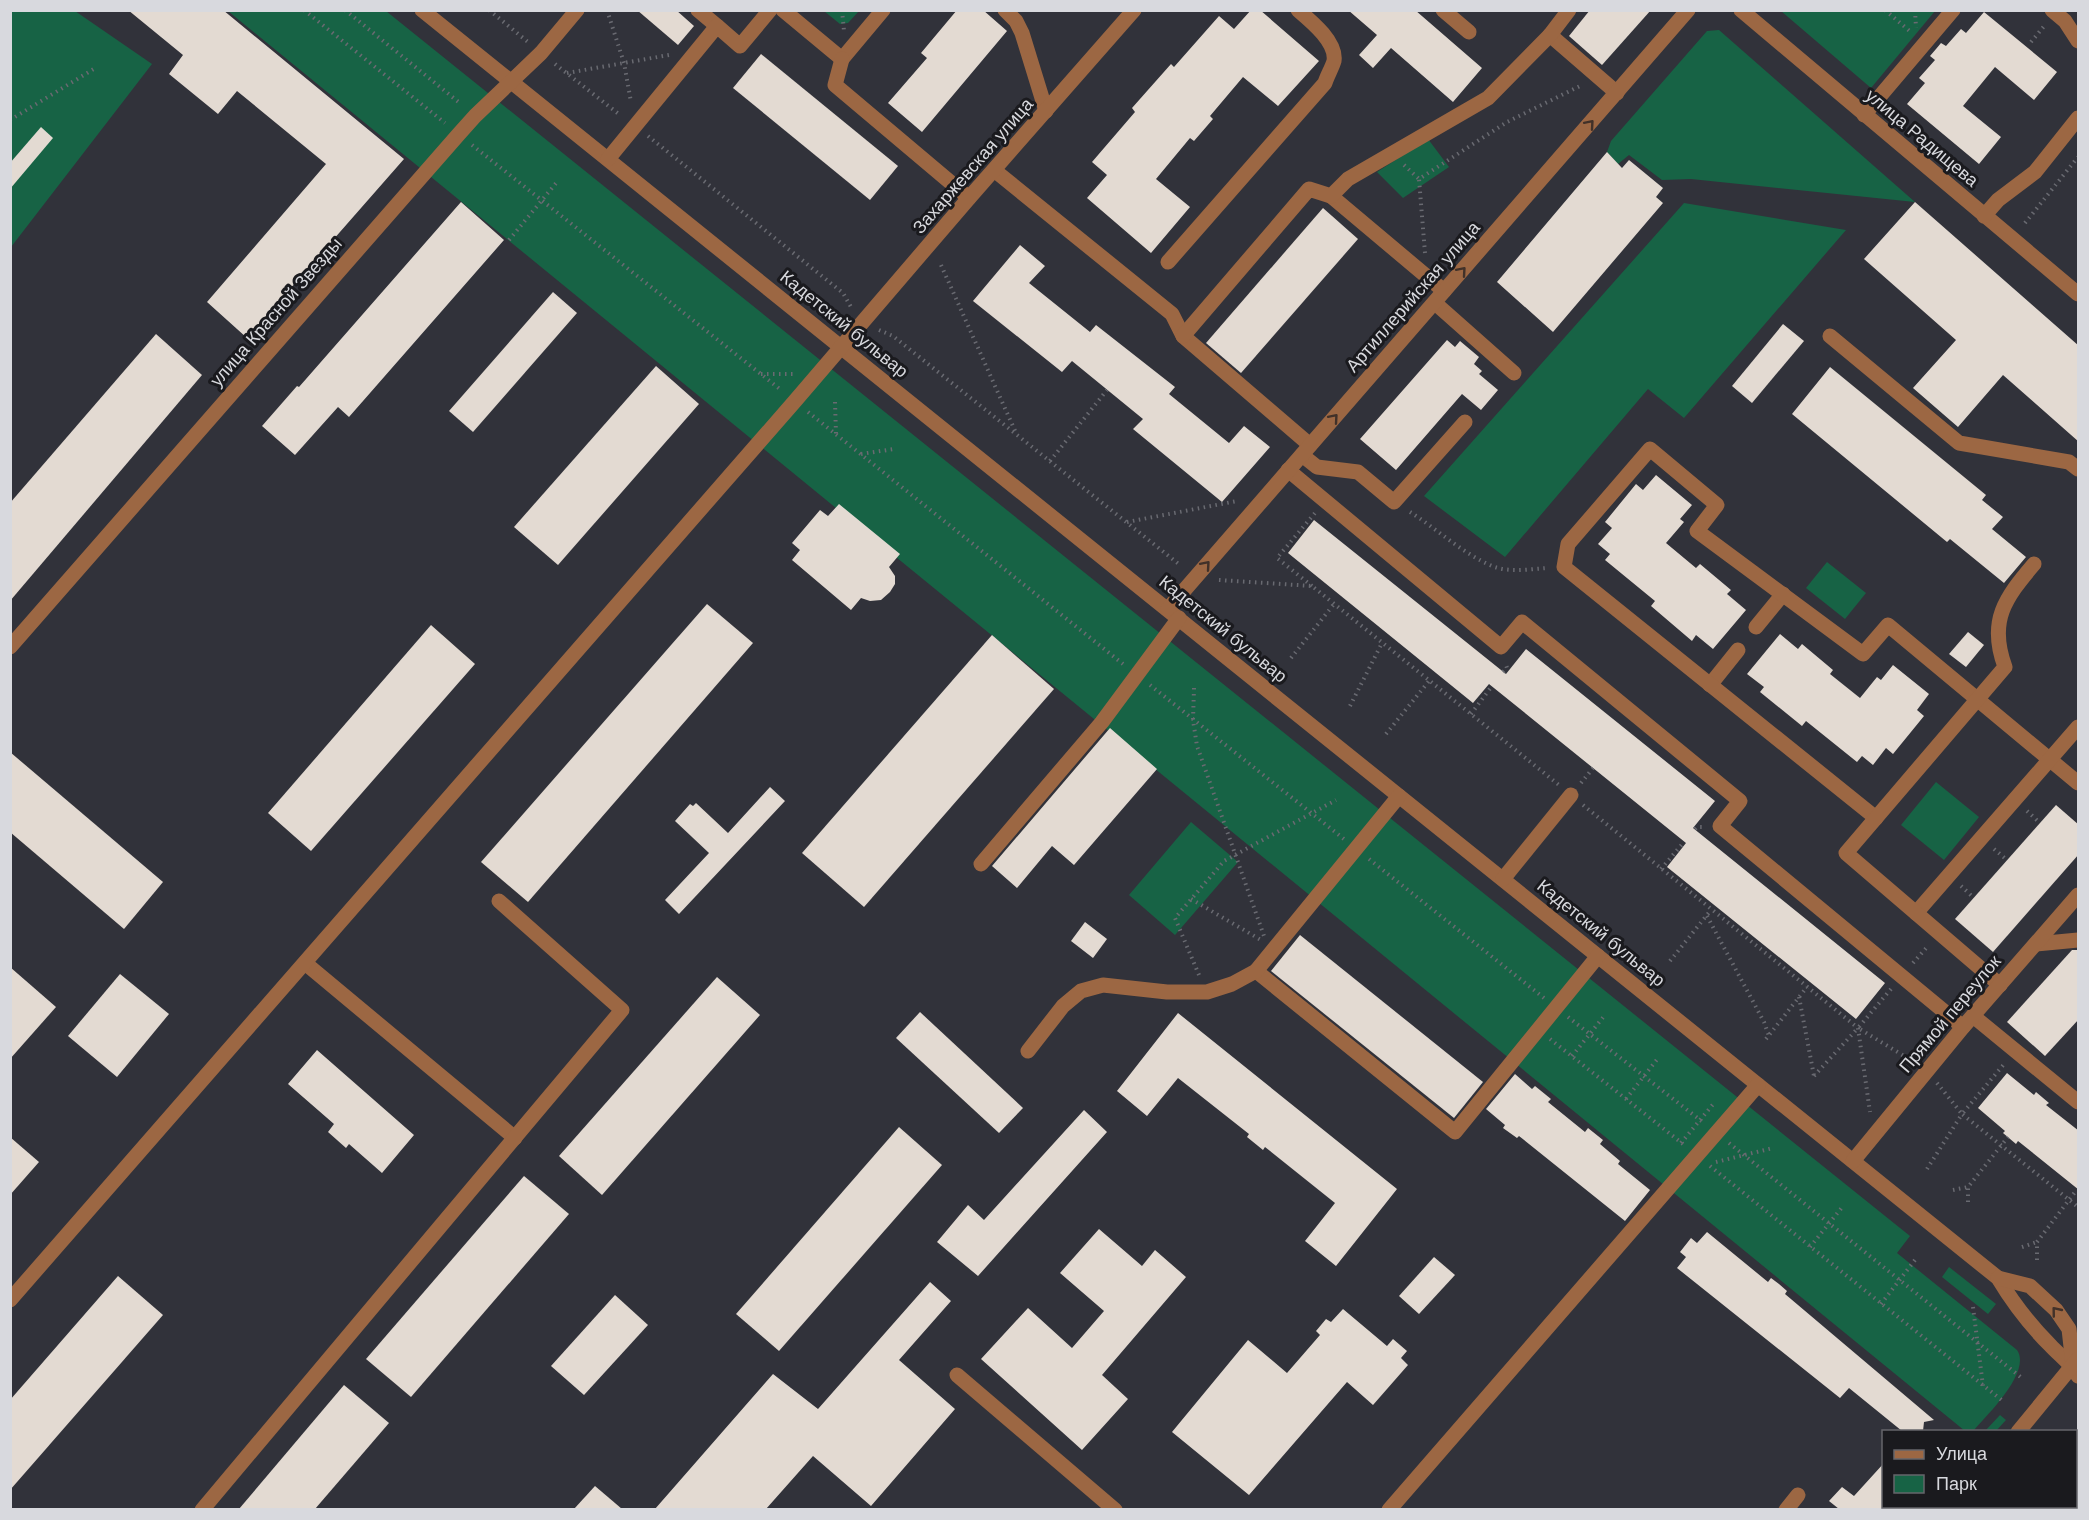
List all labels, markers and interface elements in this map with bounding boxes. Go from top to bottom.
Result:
street label: улица Радищева [1862,85,1983,191]
street label: Захаржевская улица [909,94,1038,238]
one-way arrow [1583,120,1594,131]
street label: Артиллерийская улица [1342,217,1484,376]
street label: улица Красной Звезды [206,234,346,390]
street label: Кадетский бульвар [776,266,912,382]
one-way arrow [1455,267,1466,278]
one-way arrow [1327,414,1338,425]
one-way arrow [1199,561,1210,572]
street label: Кадетский бульвар [1155,571,1291,687]
street label: Кадетский бульвар [1533,875,1669,991]
street label: Прямой переулок [1895,951,2005,1077]
one-way arrow [2053,1307,2064,1318]
legend [1882,1430,2077,1508]
text: Улица [1936,1444,1988,1464]
text: Парк [1936,1474,1977,1494]

